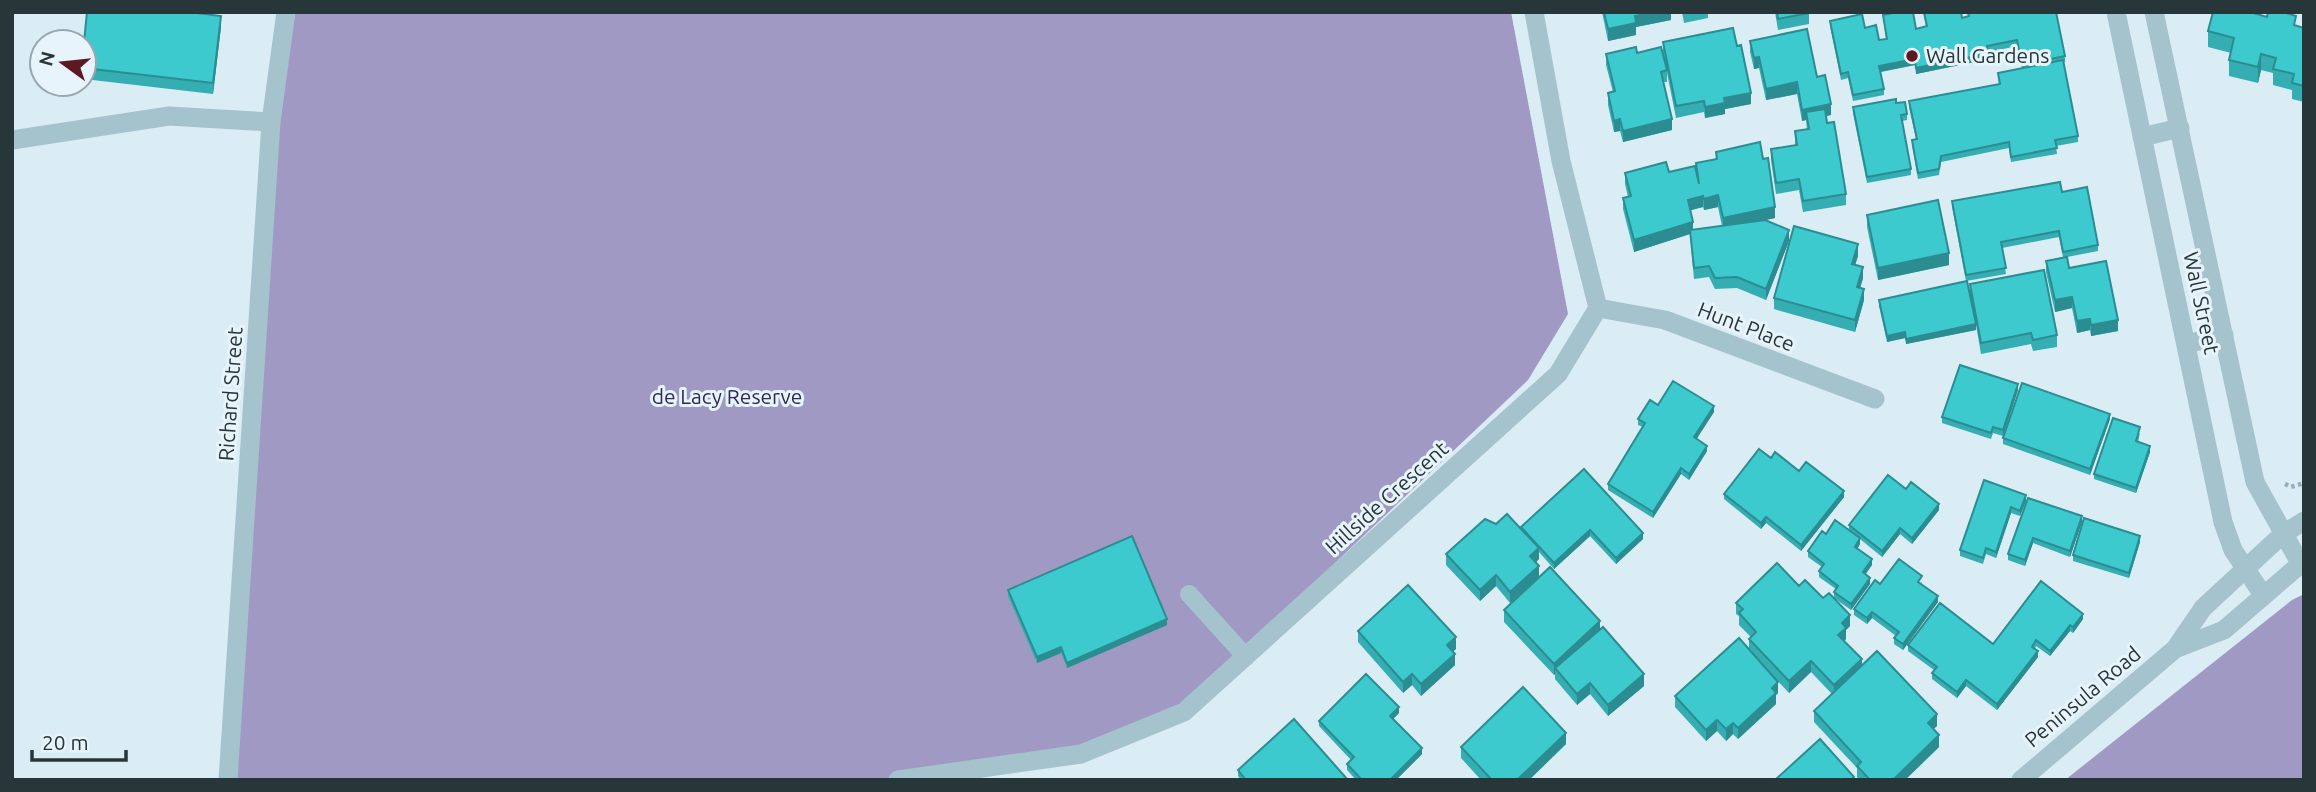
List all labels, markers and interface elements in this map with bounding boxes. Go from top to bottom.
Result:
north arrow [28,28,98,98]
place label: Wall Gardens [1926,43,2049,67]
marker: Wall Gardens [1904,48,1920,64]
text: N [34,49,59,68]
street label: Wall Street [2179,249,2225,356]
street label: Hunt Place [1695,297,1798,356]
street label: Richard Street [213,326,247,462]
park label: de Lacy Reserve [652,384,802,408]
street label: Hillside Crescent [1320,436,1453,559]
street label: Peninsula Road [2020,641,2145,752]
scale bar [32,718,126,762]
text: 20 m [42,730,89,754]

